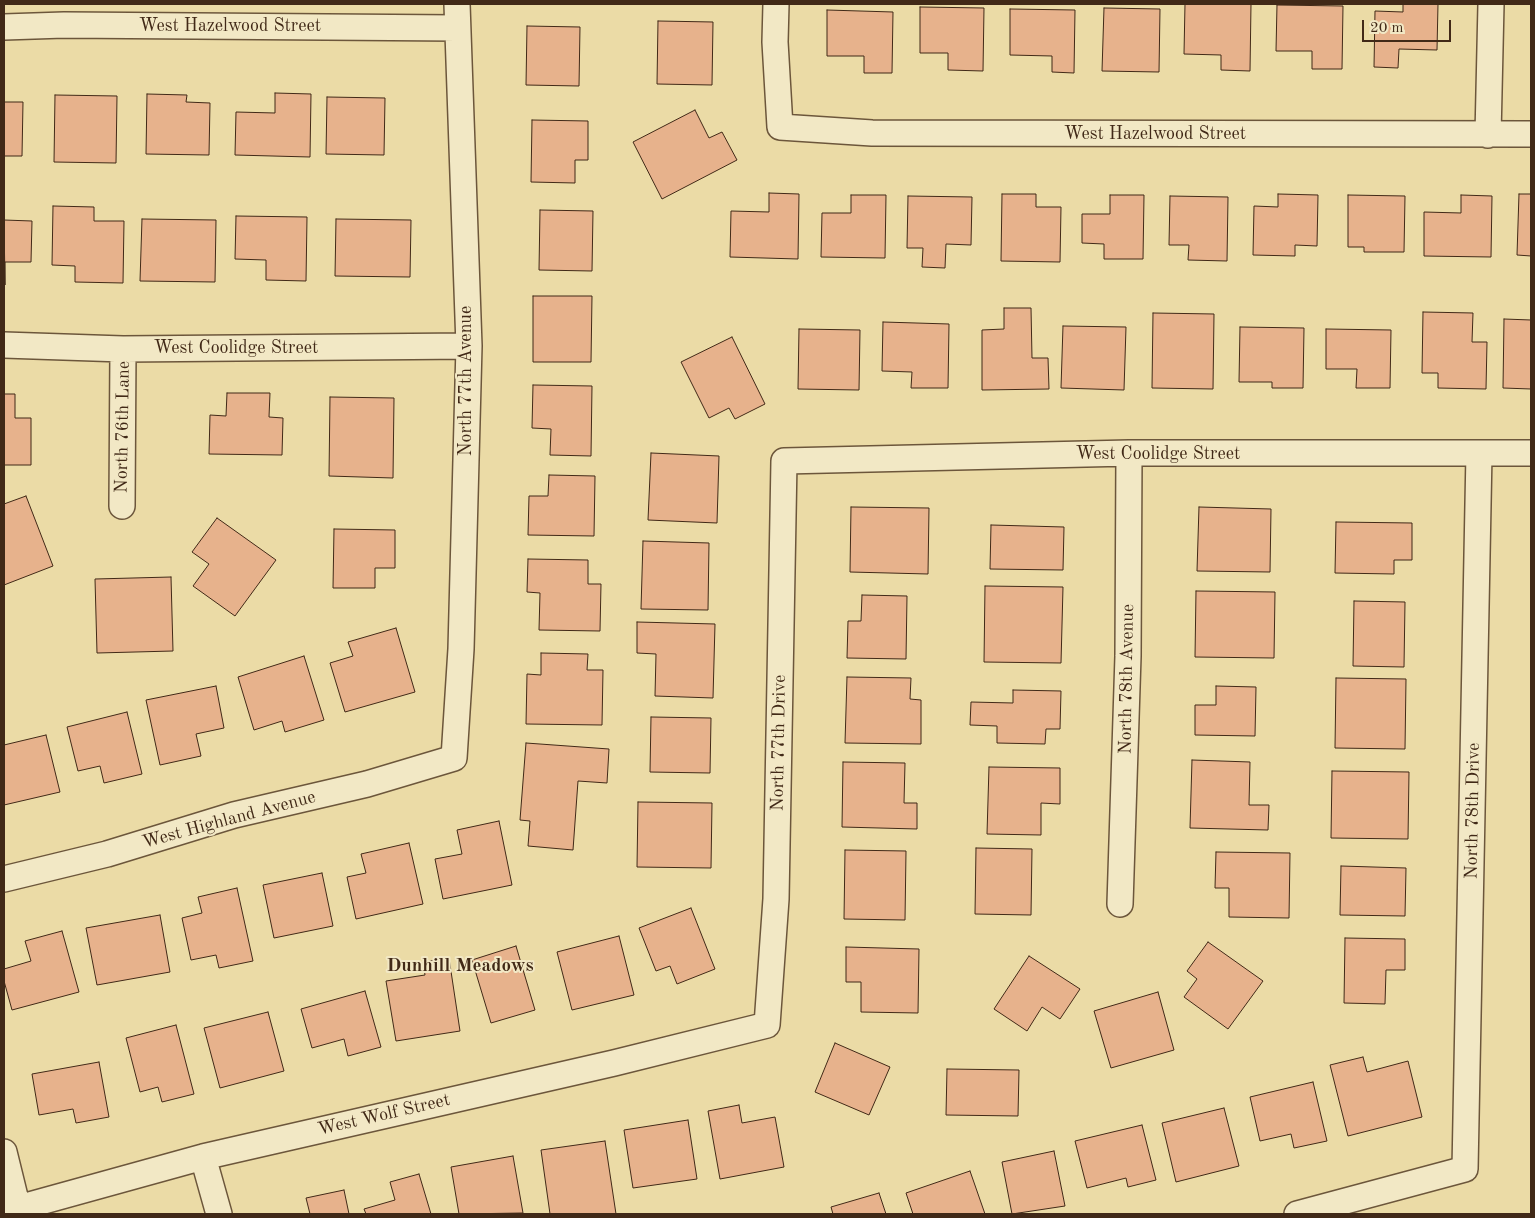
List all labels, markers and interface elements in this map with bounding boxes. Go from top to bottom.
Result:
scale bar [1365,10,1454,42]
street label: West Hazelwood Street [139,15,321,37]
text: 20 m [1370,21,1404,36]
street label: West Hazelwood Street [1064,123,1246,145]
street label: North 77th Avenue [455,306,477,456]
street label: West Coolidge Street [154,337,318,359]
street label: North 76th Lane [111,361,135,493]
street label: West Coolidge Street [1076,443,1240,465]
street label: North 78th Avenue [1115,604,1139,754]
street label: North 77th Drive [767,675,791,811]
street label: North 78th Drive [1461,743,1485,879]
street label: West Highland Avenue [140,786,318,854]
district label: Dunhill Meadows [386,955,534,977]
street label: West Wolf Street [316,1089,452,1141]

